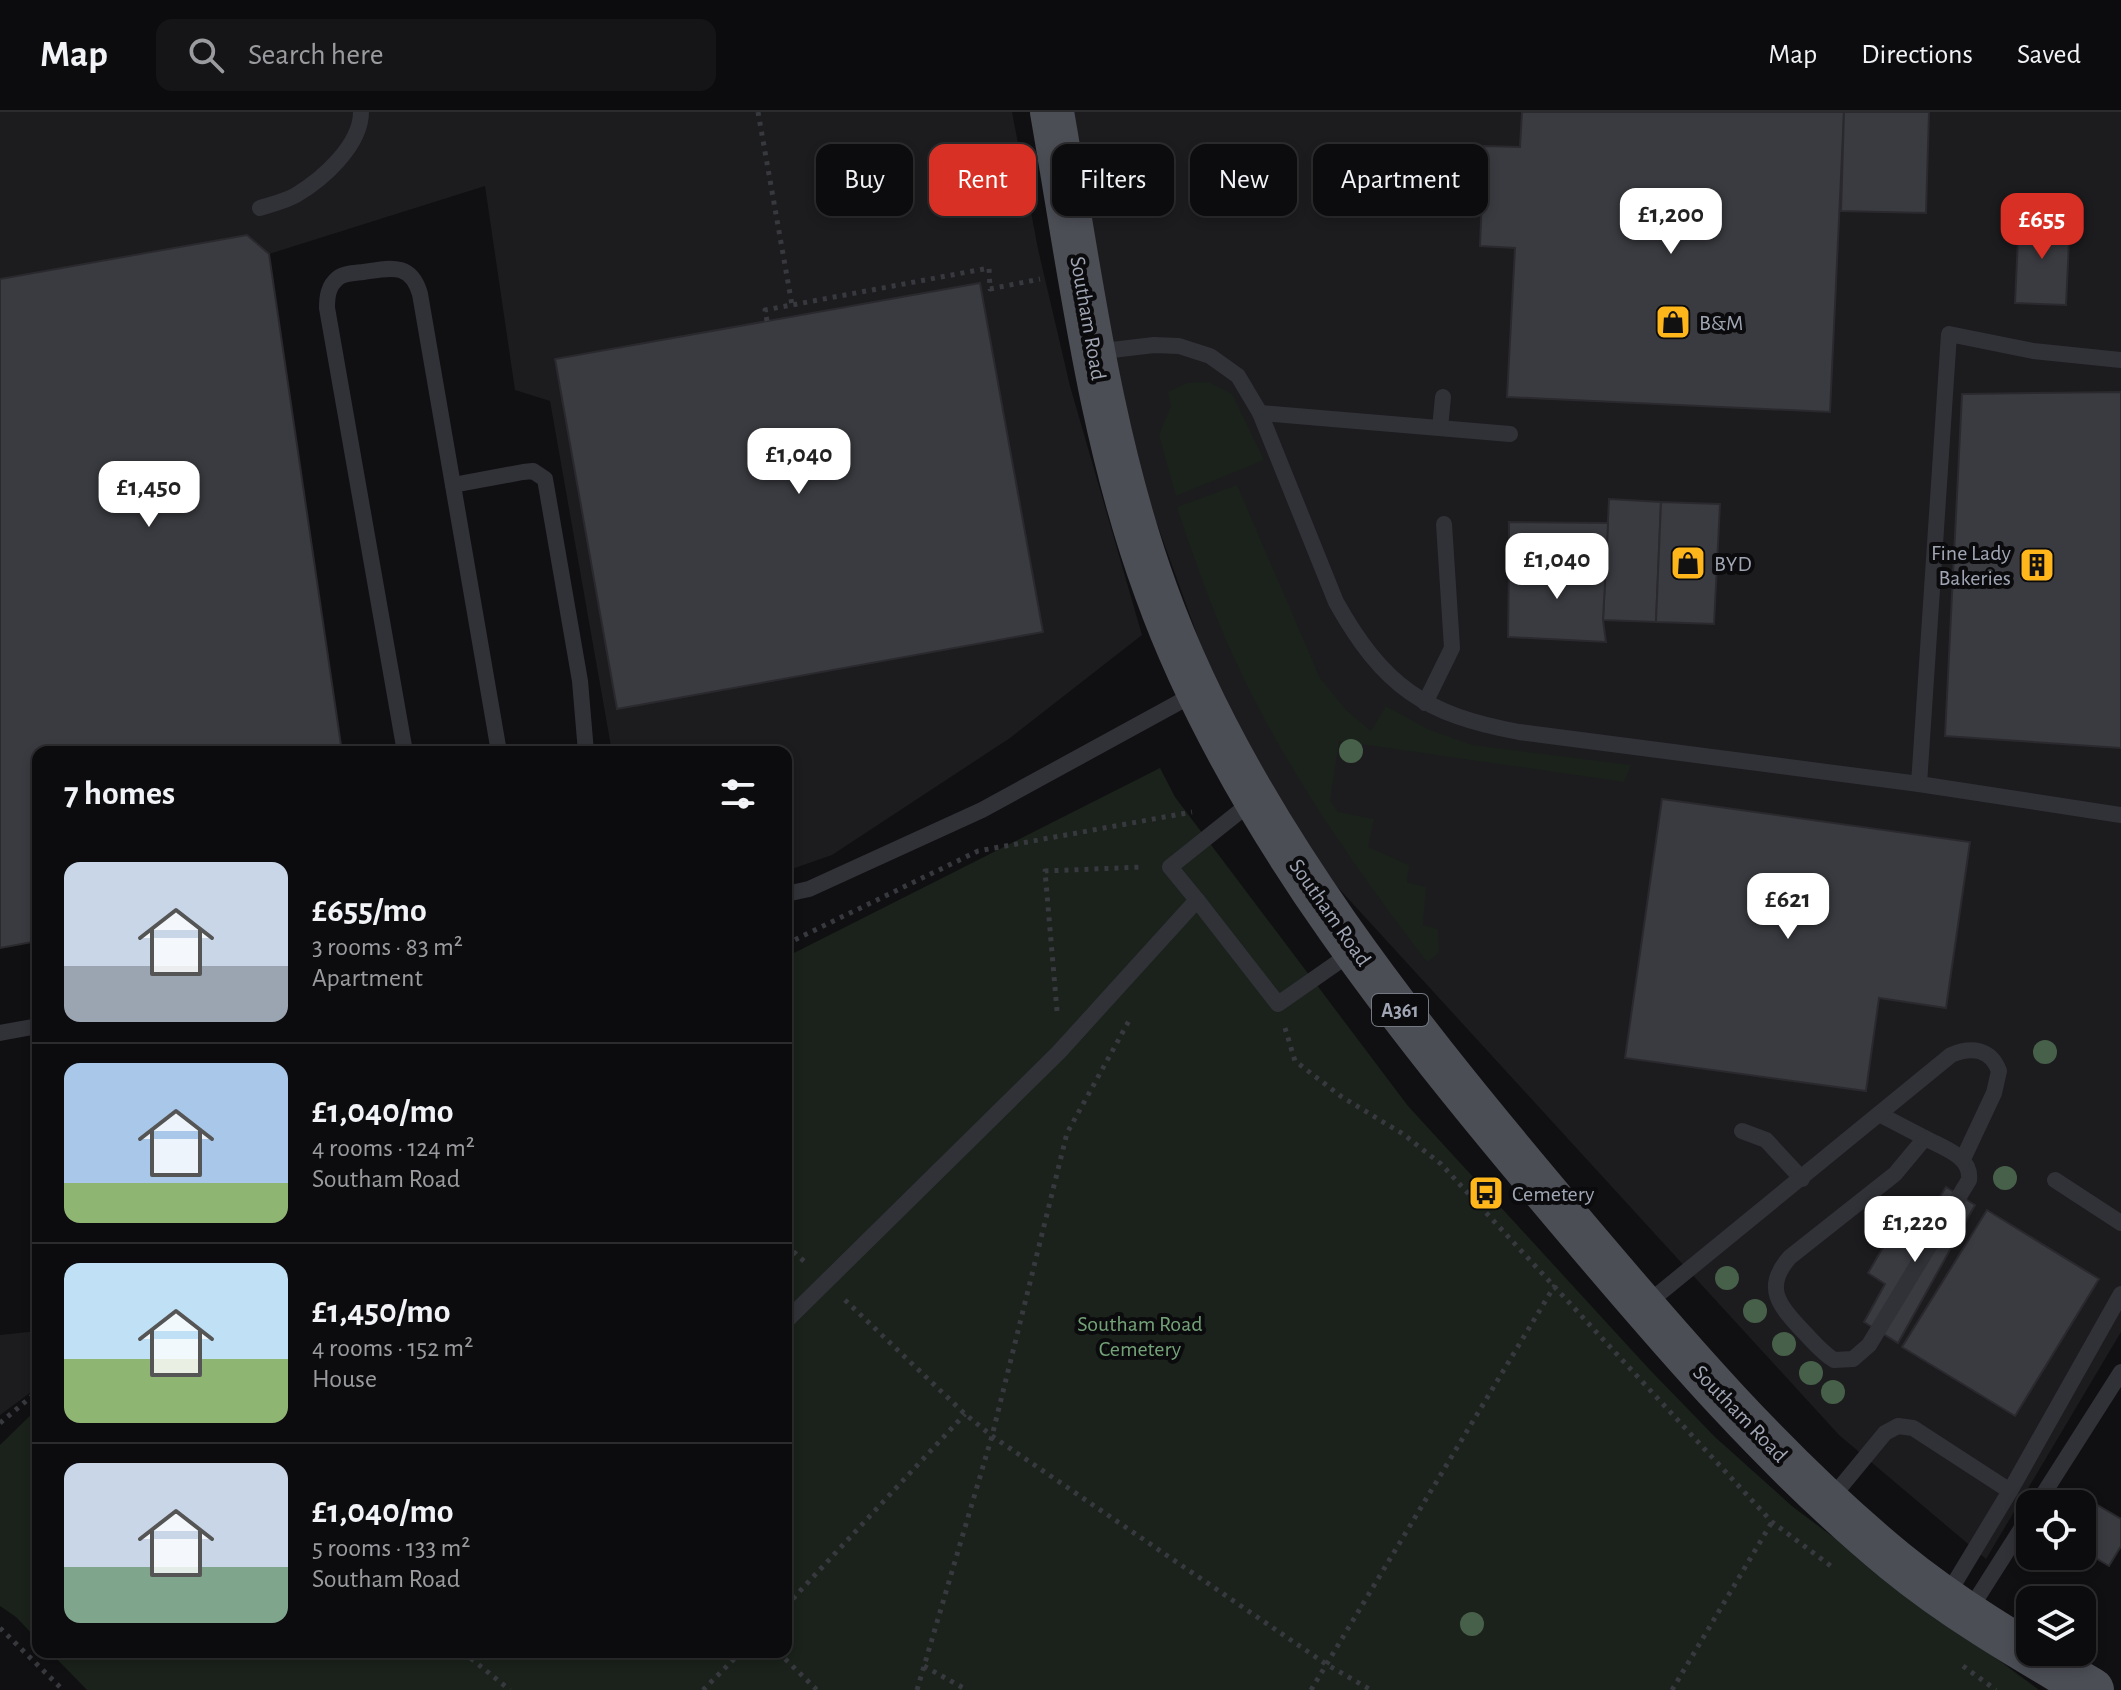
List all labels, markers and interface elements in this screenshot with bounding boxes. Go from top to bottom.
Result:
search box [156,19,716,91]
icon: search [184,33,228,77]
text: Map [40,36,108,74]
text: Search here [248,40,384,70]
text: Map [1768,41,1817,69]
text: Directions [1861,41,1973,69]
text: Saved [2017,41,2081,69]
chip: Buy [816,144,913,216]
chip: Rent [929,144,1036,216]
chip: Filters [1052,144,1174,216]
chip: New [1190,144,1297,216]
chip: Apartment [1313,144,1488,216]
pin: £1,200 [1606,188,1736,256]
pin: £655 [1995,193,2089,261]
text: £1,200 [1638,201,1704,227]
text: £655 [2019,206,2065,232]
street label: Southam Road [1066,255,1110,382]
shop icon: B&M [1654,303,1692,341]
place label: B&M [1699,312,1743,334]
pin: £1,040 [734,428,864,496]
text: £1,040 [765,441,833,467]
pin: £1,450 [84,461,214,529]
text: £1,450 [117,474,181,500]
pin: £1,040 [1492,533,1622,601]
place label: Fine Lady Bakeries [1931,542,2012,589]
shop icon: BYD [1669,544,1707,582]
text: £1,040 [1523,546,1591,572]
building icon: Fine Lady Bakeries [2018,546,2056,584]
place label: BYD [1714,553,1752,575]
icon: filters [716,772,760,816]
text: 7 homes [64,777,175,811]
street label: Southam Road [1285,855,1375,970]
pin: £621 [1741,873,1835,941]
text: £621 [1765,886,1811,912]
icon: home [128,894,224,990]
text: £655/mo [312,894,427,928]
text: 3 rooms · 83 m² [312,934,463,960]
text: Apartment [312,965,423,991]
road number: A361 [1372,994,1428,1026]
icon: home [128,1095,224,1191]
text: £1,040/mo [312,1095,454,1129]
text: 4 rooms · 124 m² [312,1135,475,1161]
text: Southam Road [312,1166,460,1192]
bus stop icon: Cemetery [1467,1174,1505,1212]
place label: Cemetery [1512,1183,1595,1205]
pin: £1,220 [1850,1196,1980,1264]
text: £1,220 [1883,1209,1947,1235]
icon: home [128,1295,224,1391]
text: £1,450/mo [312,1295,451,1329]
park label: Southam Road Cemetery [1077,1313,1203,1360]
text: 4 rooms · 152 m² [312,1335,473,1361]
street label: Southam Road [1689,1361,1792,1466]
text: House [312,1366,377,1392]
map controls [2016,1490,2096,1666]
button: locate [2016,1490,2096,1570]
icon: home [128,1495,224,1591]
text: £1,040/mo [312,1495,454,1529]
text: 5 rooms · 133 m² [312,1535,470,1561]
text: Southam Road [312,1566,460,1592]
button: layers [2016,1586,2096,1666]

